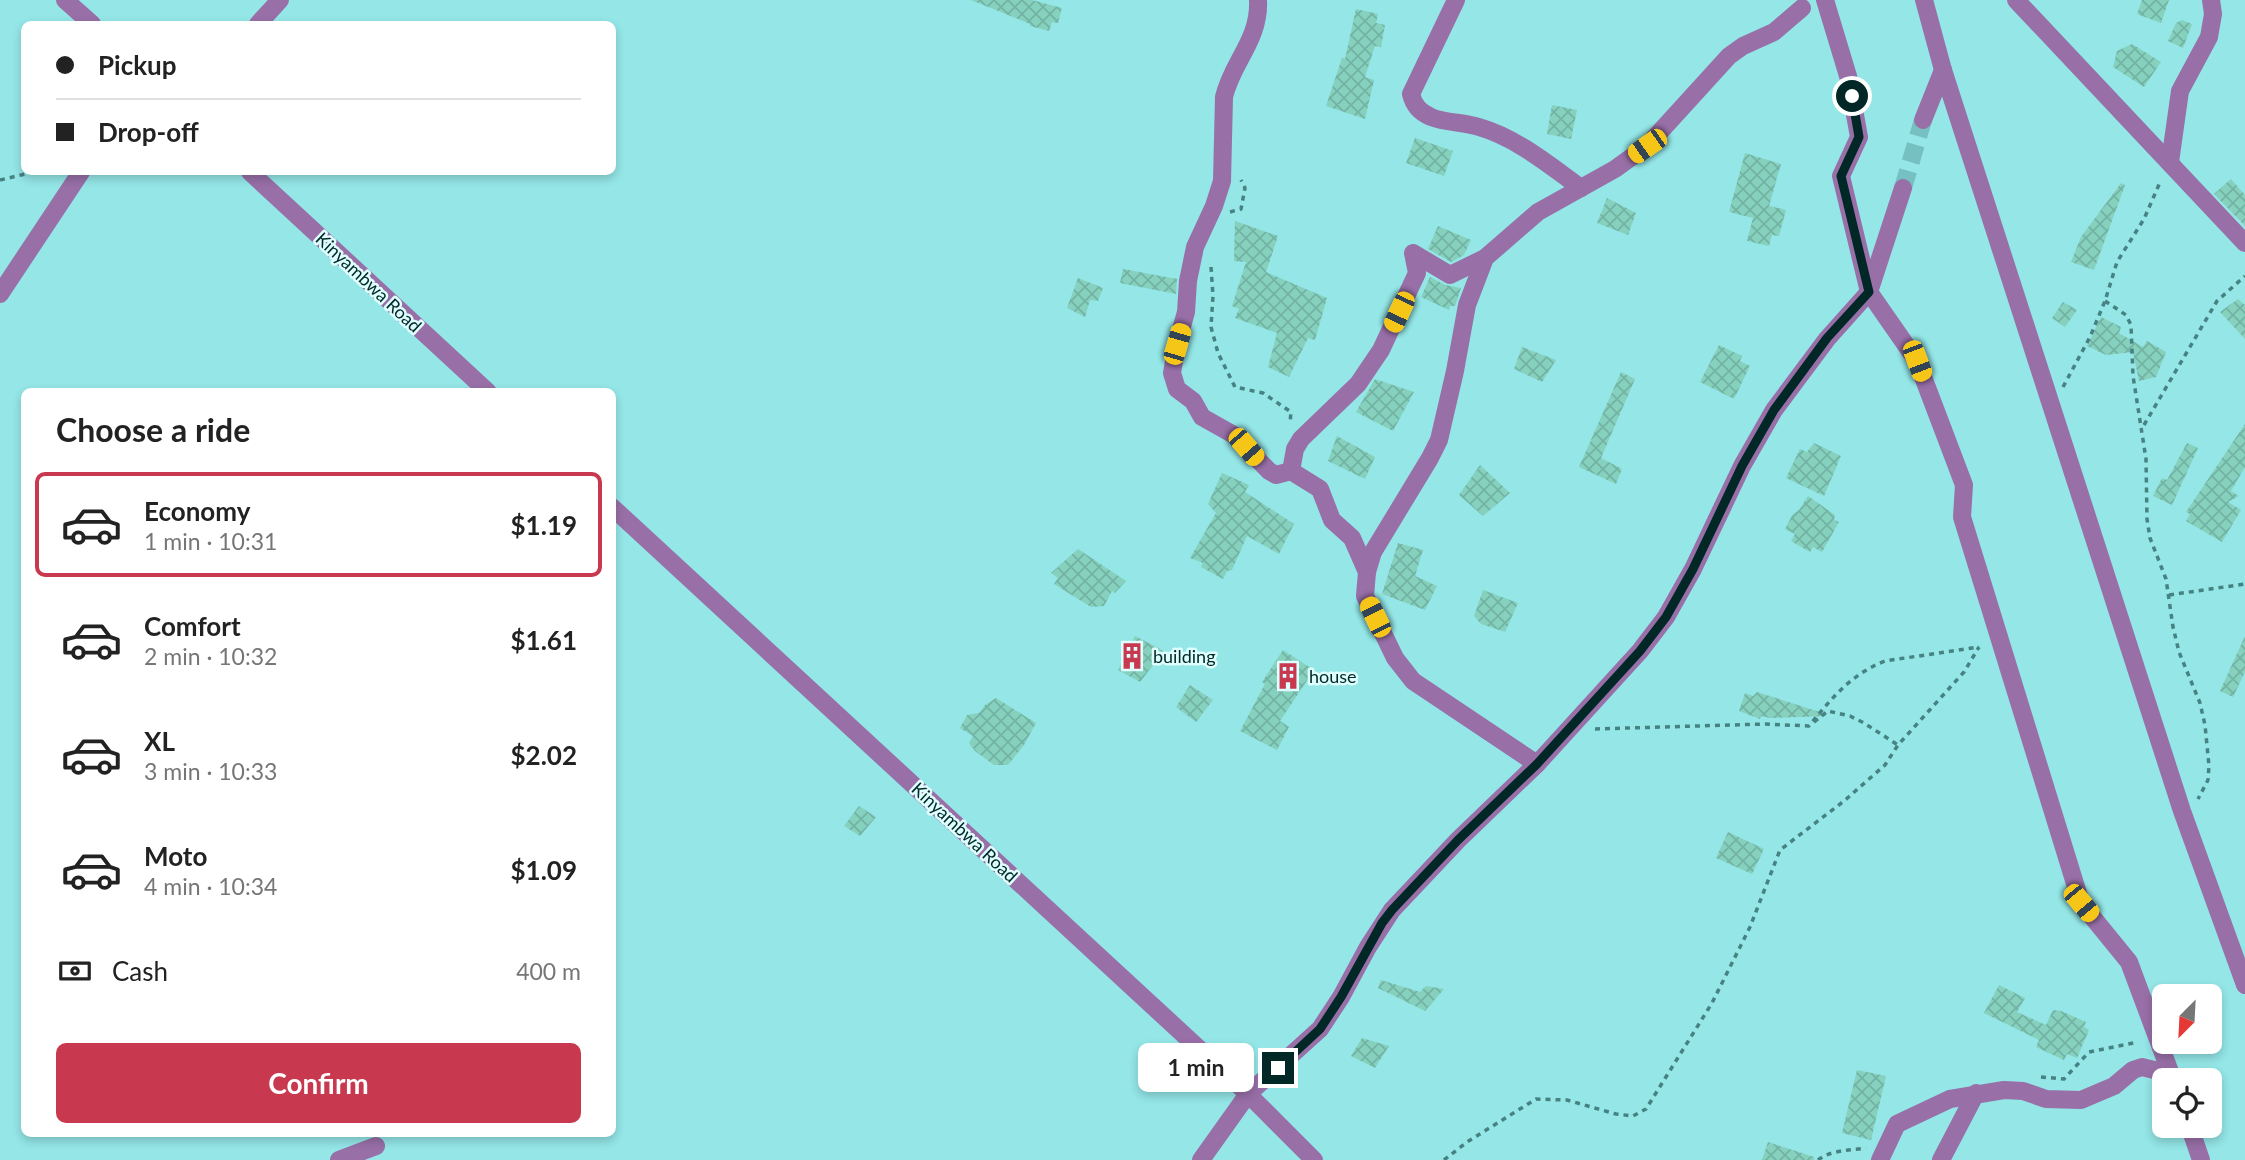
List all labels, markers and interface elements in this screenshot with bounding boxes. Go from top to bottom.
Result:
text: Pickup [98,49,177,81]
route start [1836,80,1868,112]
text: Drop-off [98,116,199,148]
car [1624,125,1671,167]
street label: Kinyambwa Road [312,227,426,337]
car [1381,289,1418,335]
car [1162,321,1193,367]
car [1900,338,1935,384]
text: Choose a ride [56,410,250,449]
car [1225,424,1268,470]
icon: car [60,493,123,556]
text: Economy [144,495,250,527]
text: $1.19 [511,509,577,541]
text: 1 min · 10:31 [144,527,277,555]
car [1357,594,1394,640]
icon: car [60,608,123,671]
text: Comfort [144,610,241,642]
text: $1.61 [511,624,577,656]
building icon: building [1117,641,1147,671]
text: 2 min · 10:32 [144,642,277,670]
place label: building [1153,645,1216,667]
building icon: house [1273,661,1303,691]
place label: house [1309,665,1357,687]
icon: car [60,723,123,786]
text: XL [144,725,175,757]
text: $2.02 [511,739,577,771]
text: 3 min · 10:33 [144,757,277,785]
street label: Kinyambwa Road [908,777,1022,887]
icon: car [60,838,123,901]
text: Moto [144,840,207,872]
text: $1.09 [511,854,577,886]
text: 4 min · 10:34 [144,872,277,900]
car [2060,880,2103,926]
icon: cash [56,952,94,990]
text: Cash [112,955,168,987]
text: 400 m [516,957,581,985]
north arrow [2152,984,2222,1054]
map controls [2152,984,2222,1138]
button: Confirm [56,1043,581,1123]
callout: 1 min [1138,1044,1254,1092]
route end [1262,1052,1294,1084]
text: 1 min [1167,1053,1225,1081]
button: locate [2152,1068,2222,1138]

